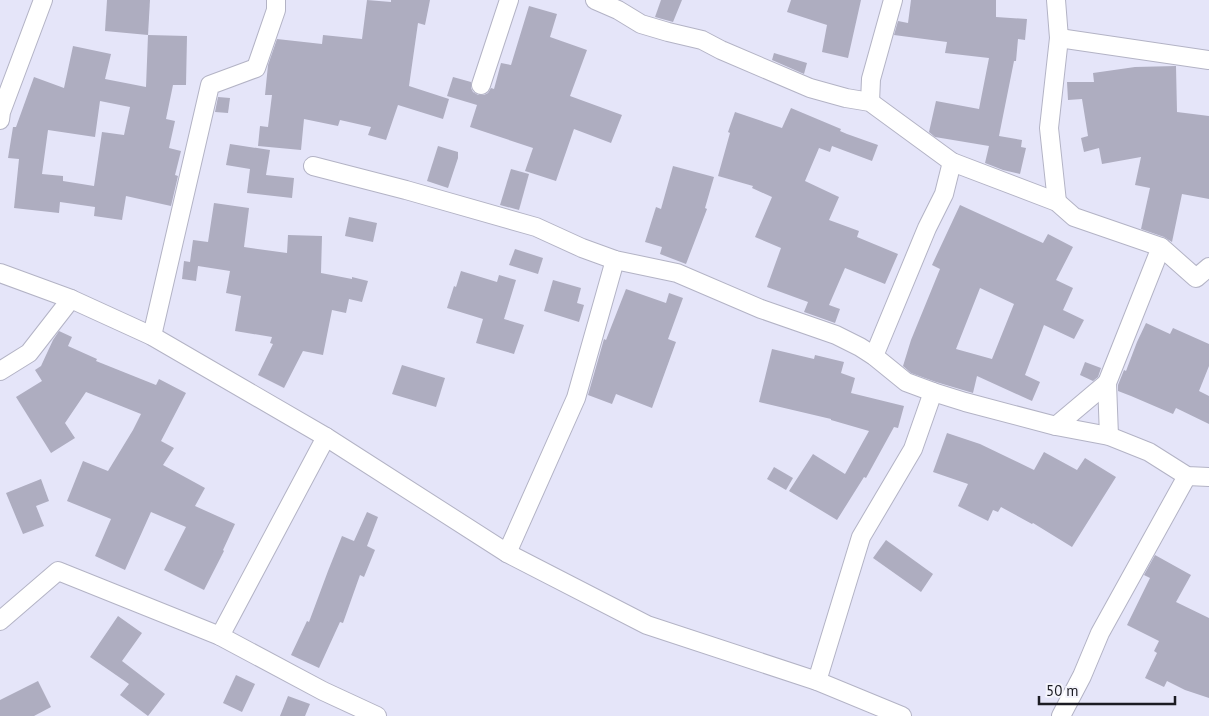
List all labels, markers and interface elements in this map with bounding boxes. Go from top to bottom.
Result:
scale bar [1039,674,1175,706]
text: 50 m [1046,681,1079,700]

